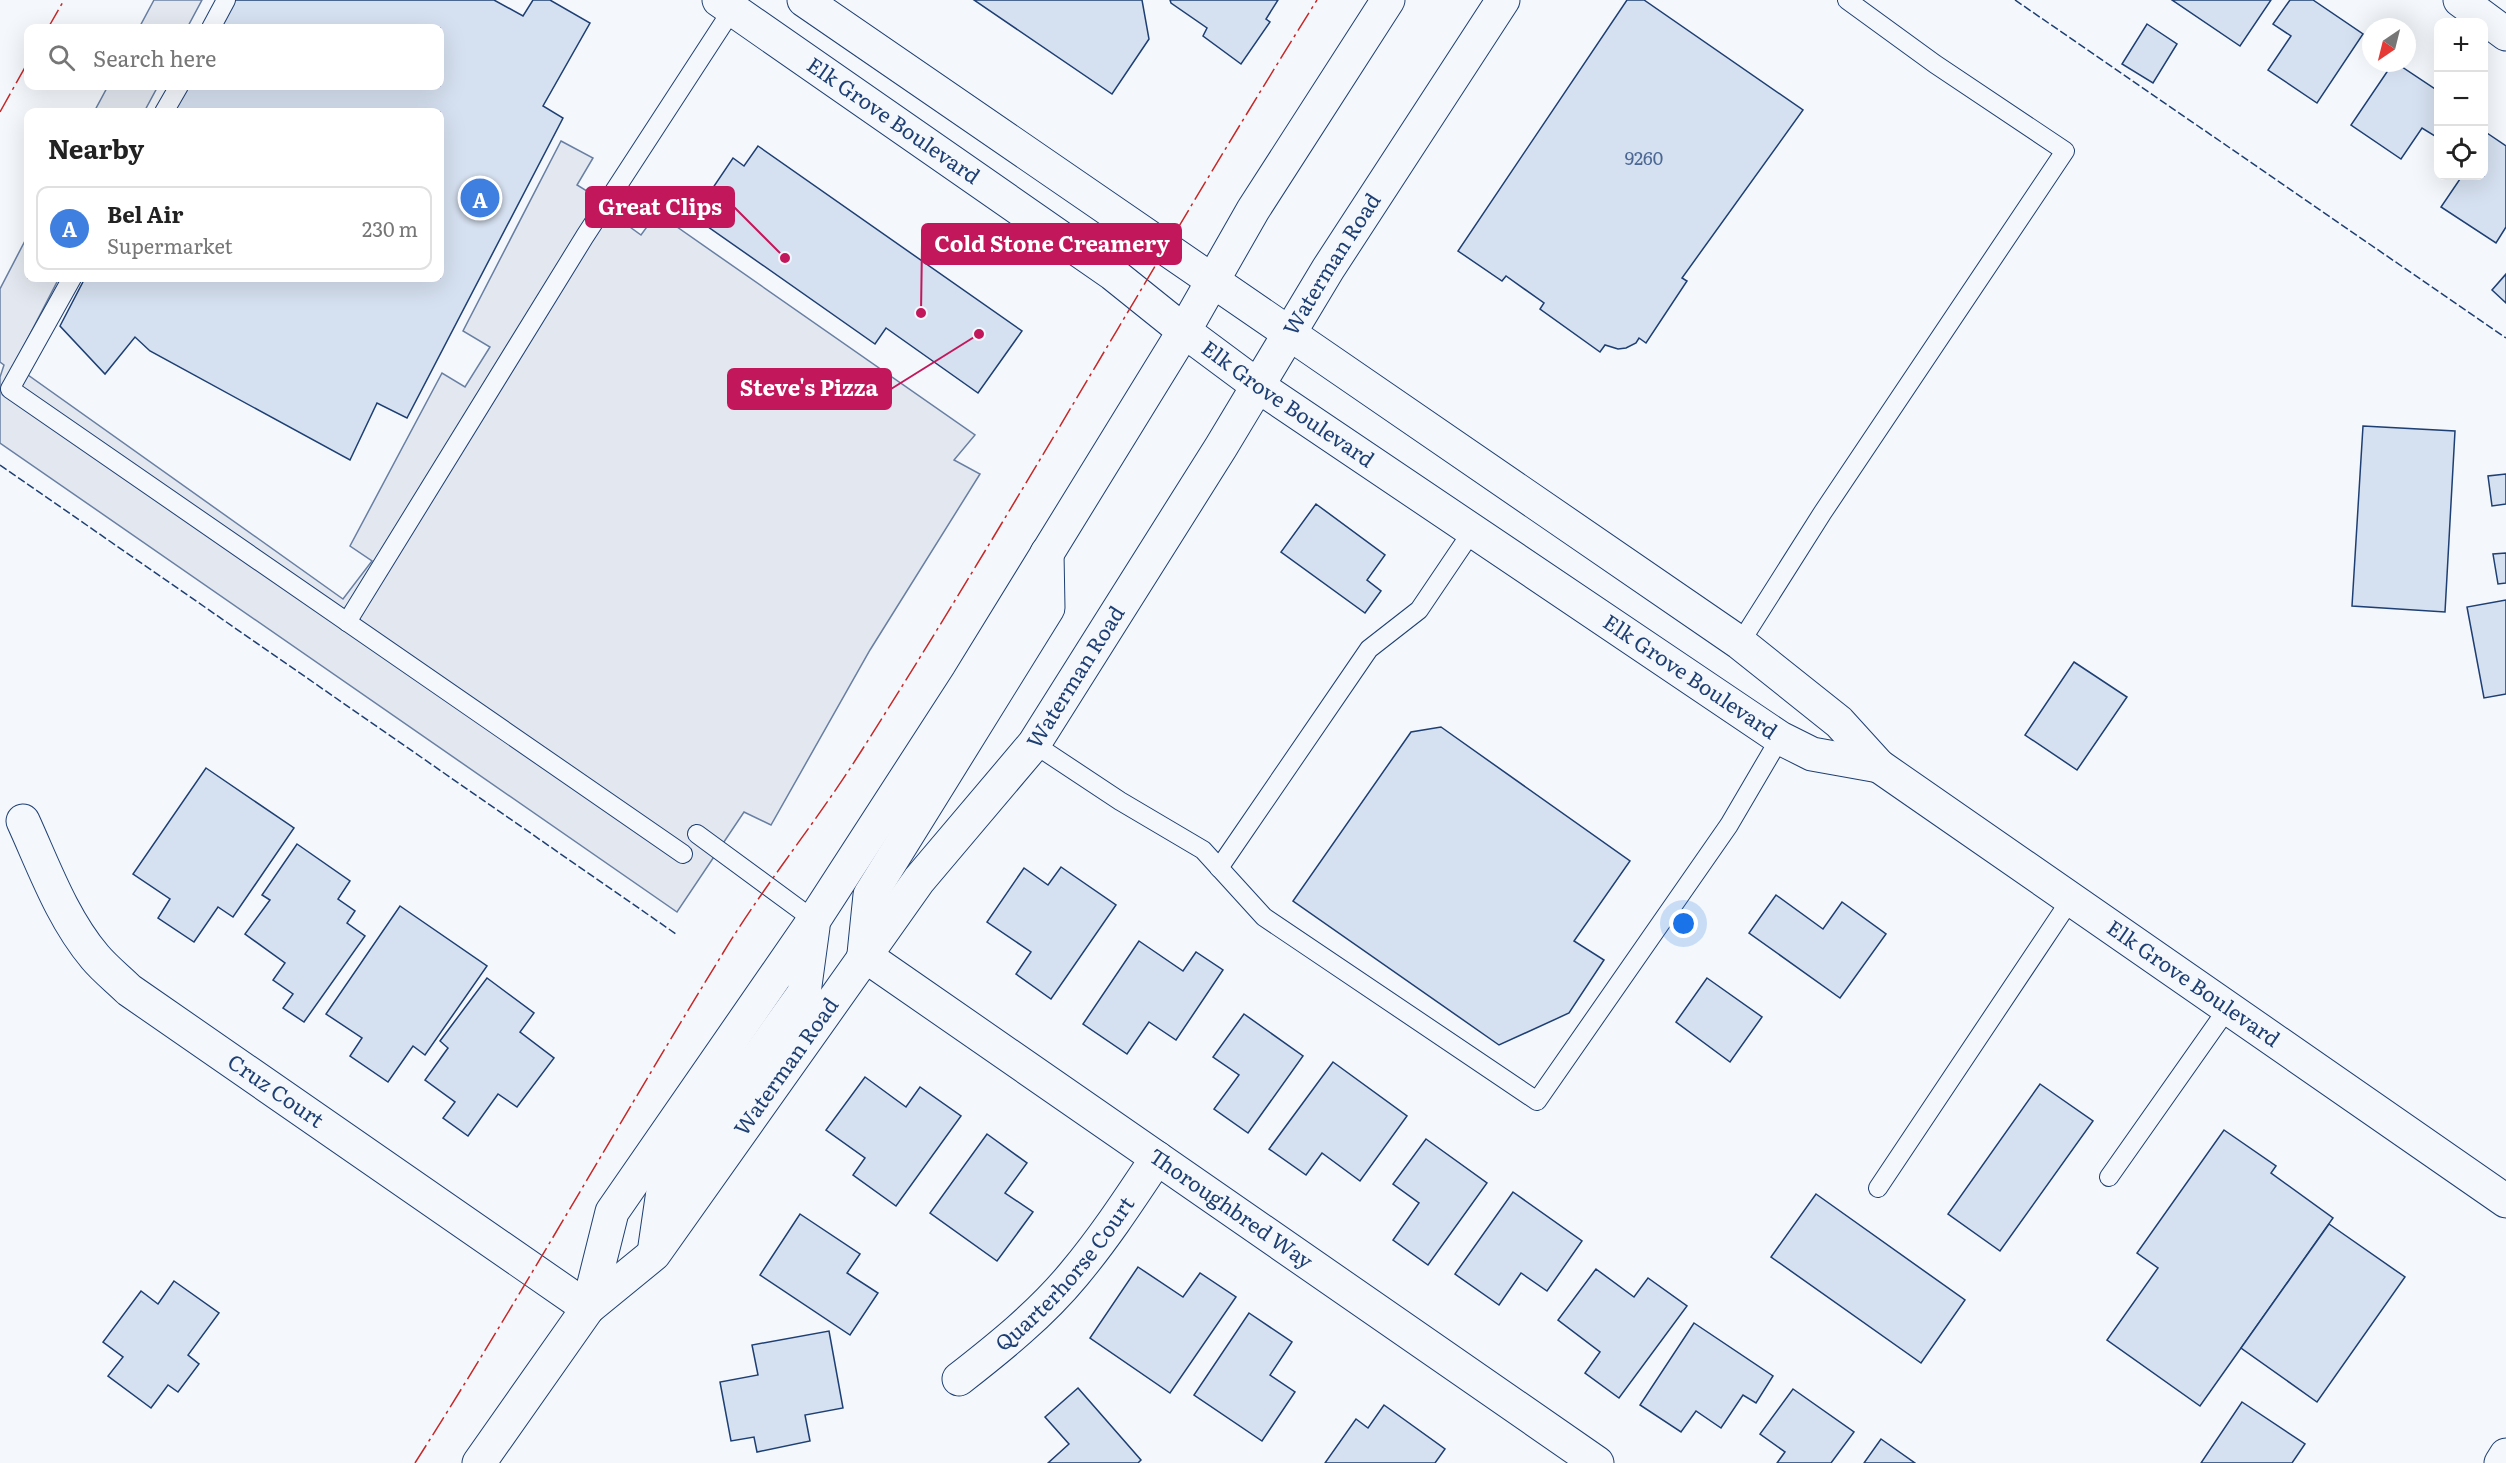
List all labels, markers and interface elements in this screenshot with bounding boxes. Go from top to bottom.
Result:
north arrow [2362,18,2416,72]
map controls [2434,18,2488,180]
button: + [2434,18,2488,72]
search box [24,24,444,90]
icon: search [45,41,78,74]
text: Search here [93,41,216,74]
street label: Elk Grove Boulevard [802,48,987,190]
button: − [2434,72,2488,126]
button: locate [2434,126,2488,180]
text: Nearby [48,128,144,167]
house number: 9260 [1625,144,1663,171]
pin: A [460,176,500,220]
street label: Waterman Road [1274,186,1387,340]
callout: Great Clips [586,187,734,227]
text: Great Clips [598,189,722,222]
text: Bel Air [107,197,183,230]
text: A [62,213,77,243]
text: 230 m [362,213,418,243]
callout: Cold Stone Creamery [922,224,1181,264]
text: Cold Stone Creamery [934,226,1170,259]
text: Supermarket [107,230,233,260]
street label: Elk Grove Boulevard [1196,331,1382,474]
callout: Steve's Pizza [728,369,891,409]
text: Steve's Pizza [740,370,879,403]
street label: Waterman Road [1017,599,1130,753]
street label: Elk Grove Boulevard [1598,605,1785,745]
your location [1669,909,1698,938]
street label: Elk Grove Boulevard [2102,911,2288,1053]
street label: Waterman Road [725,990,844,1141]
street label: Cruz Court [222,1045,332,1134]
street label: Thoroughbred Way [1144,1139,1321,1275]
street label: Quarterhorse Court [987,1189,1140,1357]

